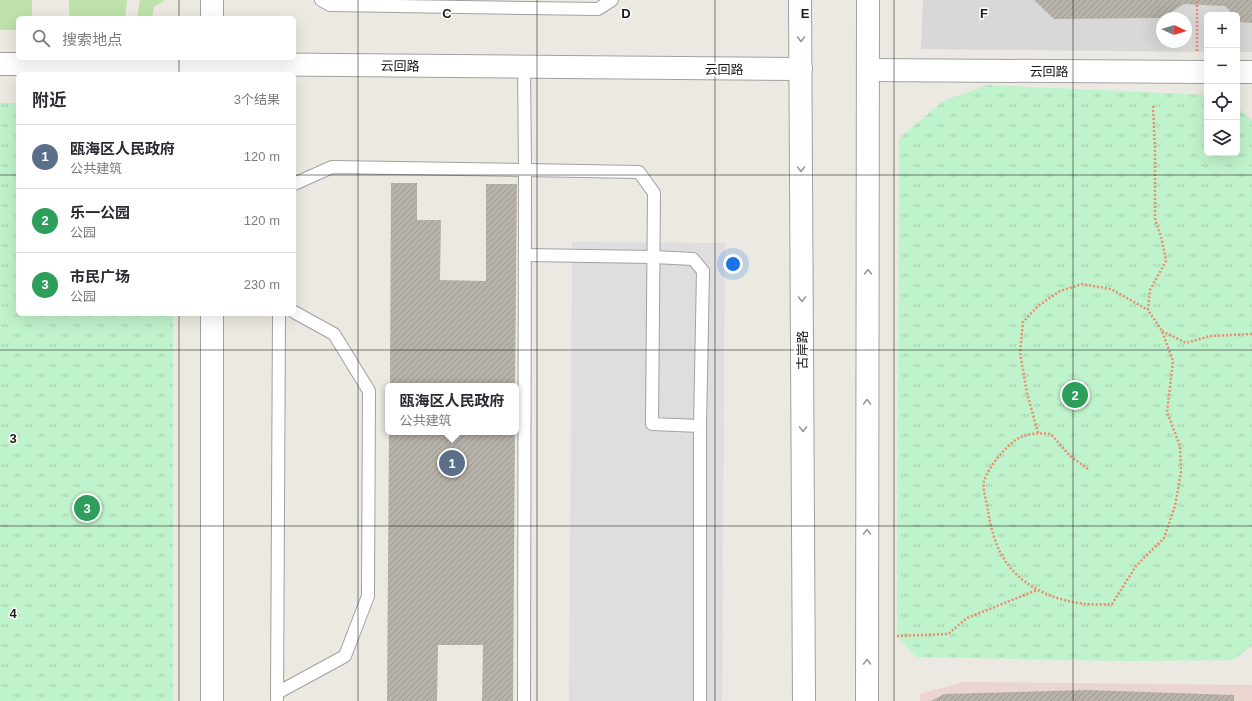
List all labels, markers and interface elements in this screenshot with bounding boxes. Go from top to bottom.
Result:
text: C [442,6,452,21]
text: D [621,6,631,21]
text: E [801,6,810,21]
text: F [980,6,988,21]
north arrow [1156,12,1192,48]
map controls [1204,12,1240,156]
button: + [1204,12,1240,48]
search box [16,16,296,60]
icon: search [30,27,52,49]
text: 搜索地点 [62,31,122,48]
one-way arrow [796,36,805,42]
button: − [1204,48,1240,84]
street label: 云回路 [380,58,420,74]
street label: 云回路 [704,62,744,77]
street label: 云回路 [1029,64,1069,79]
button: locate [1204,84,1240,120]
text: 附近 [32,91,66,110]
text: 3个结果 [234,92,280,107]
button: layers [1204,120,1240,156]
text: 瓯海区人民政府 [70,140,175,157]
text: 1 [41,149,49,164]
text: 120 m [244,149,280,164]
text: 公共建筑 [70,161,122,176]
one-way arrow [797,166,805,172]
text: 乐一公园 [70,204,130,221]
text: 2 [41,213,49,228]
text: 120 m [244,213,280,228]
text: 公园 [70,225,96,240]
your location [723,254,743,274]
text: 市民广场 [70,268,130,285]
one-way arrow [864,269,872,275]
text: 3 [41,277,49,292]
text: 230 m [244,277,280,292]
text: 公园 [70,289,96,304]
one-way arrow [798,296,806,302]
street label: 古岸路 [795,330,810,370]
pin: 2 [1062,380,1088,410]
popup [385,383,519,435]
text: 瓯海区人民政府 [399,392,505,409]
one-way arrow [863,399,871,405]
text: 公共建筑 [399,413,452,428]
one-way arrow [799,426,807,432]
text: 3 [9,431,17,446]
pin: 1 [439,448,465,478]
pin: 3 [74,493,100,523]
one-way arrow [863,529,871,535]
text: 4 [9,606,17,621]
one-way arrow [863,659,871,665]

